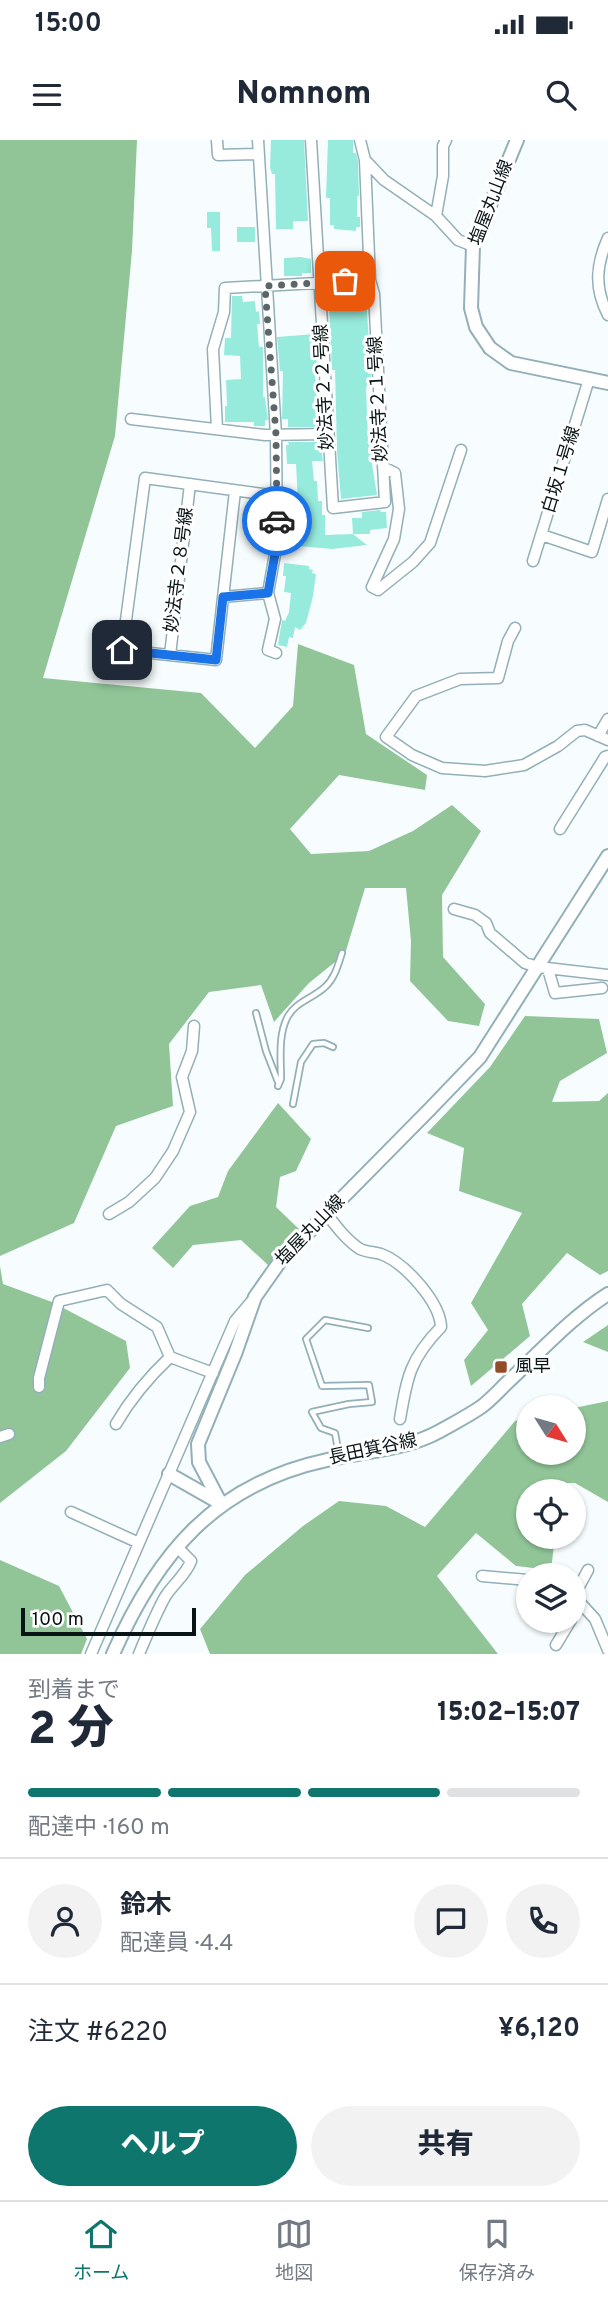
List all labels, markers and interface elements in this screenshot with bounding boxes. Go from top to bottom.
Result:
text: 15:00 [35,8,102,41]
text: Nomnom [237,75,371,115]
icon: menu [28,76,66,114]
icon: search [542,76,580,114]
street label: 塩屋丸山線 [465,157,519,249]
pin [315,251,375,311]
icon: bag [326,262,364,300]
street label: 妙法寺２２号線 [310,323,340,451]
street label: 妙法寺２１号線 [364,335,394,463]
street label: 白坂１号線 [538,424,586,516]
courier [242,486,312,556]
icon: car [258,502,296,540]
street label: 妙法寺２８号線 [161,506,199,634]
pin [92,620,152,680]
icon: home [103,631,141,669]
street label: 塩屋丸山線 [271,1191,351,1271]
place label: 風早 [515,1356,551,1379]
marker: 風早 [493,1359,509,1375]
north arrow [516,1395,586,1465]
map controls [516,1395,586,1633]
street label: 長田箕谷線 [327,1429,419,1471]
button: locate [516,1479,586,1549]
button: layers [516,1563,586,1633]
scale bar [21,1605,196,1637]
text: 100 m [32,1608,84,1632]
text: 到着まで [28,1677,120,1706]
text: 15:02–15:07 [437,1697,580,1730]
text: 2 分 [28,1702,114,1761]
text: 配達中 · 160 m [28,1814,170,1843]
button: person [28,1884,102,1958]
button: chat [414,1884,488,1958]
button: phone [506,1884,580,1958]
text: 鈴木 [120,1890,172,1923]
text: 配達員 · 4.4 [120,1930,234,1959]
text: ¥6,120 [498,2013,580,2046]
text: 注文 #6220 [28,2017,168,2050]
button: ヘルプ [28,2106,297,2186]
button: 共有 [311,2106,580,2186]
tab: ホーム [73,2215,129,2286]
tab: 地図 [275,2215,313,2286]
tab: 保存済み [459,2215,535,2286]

